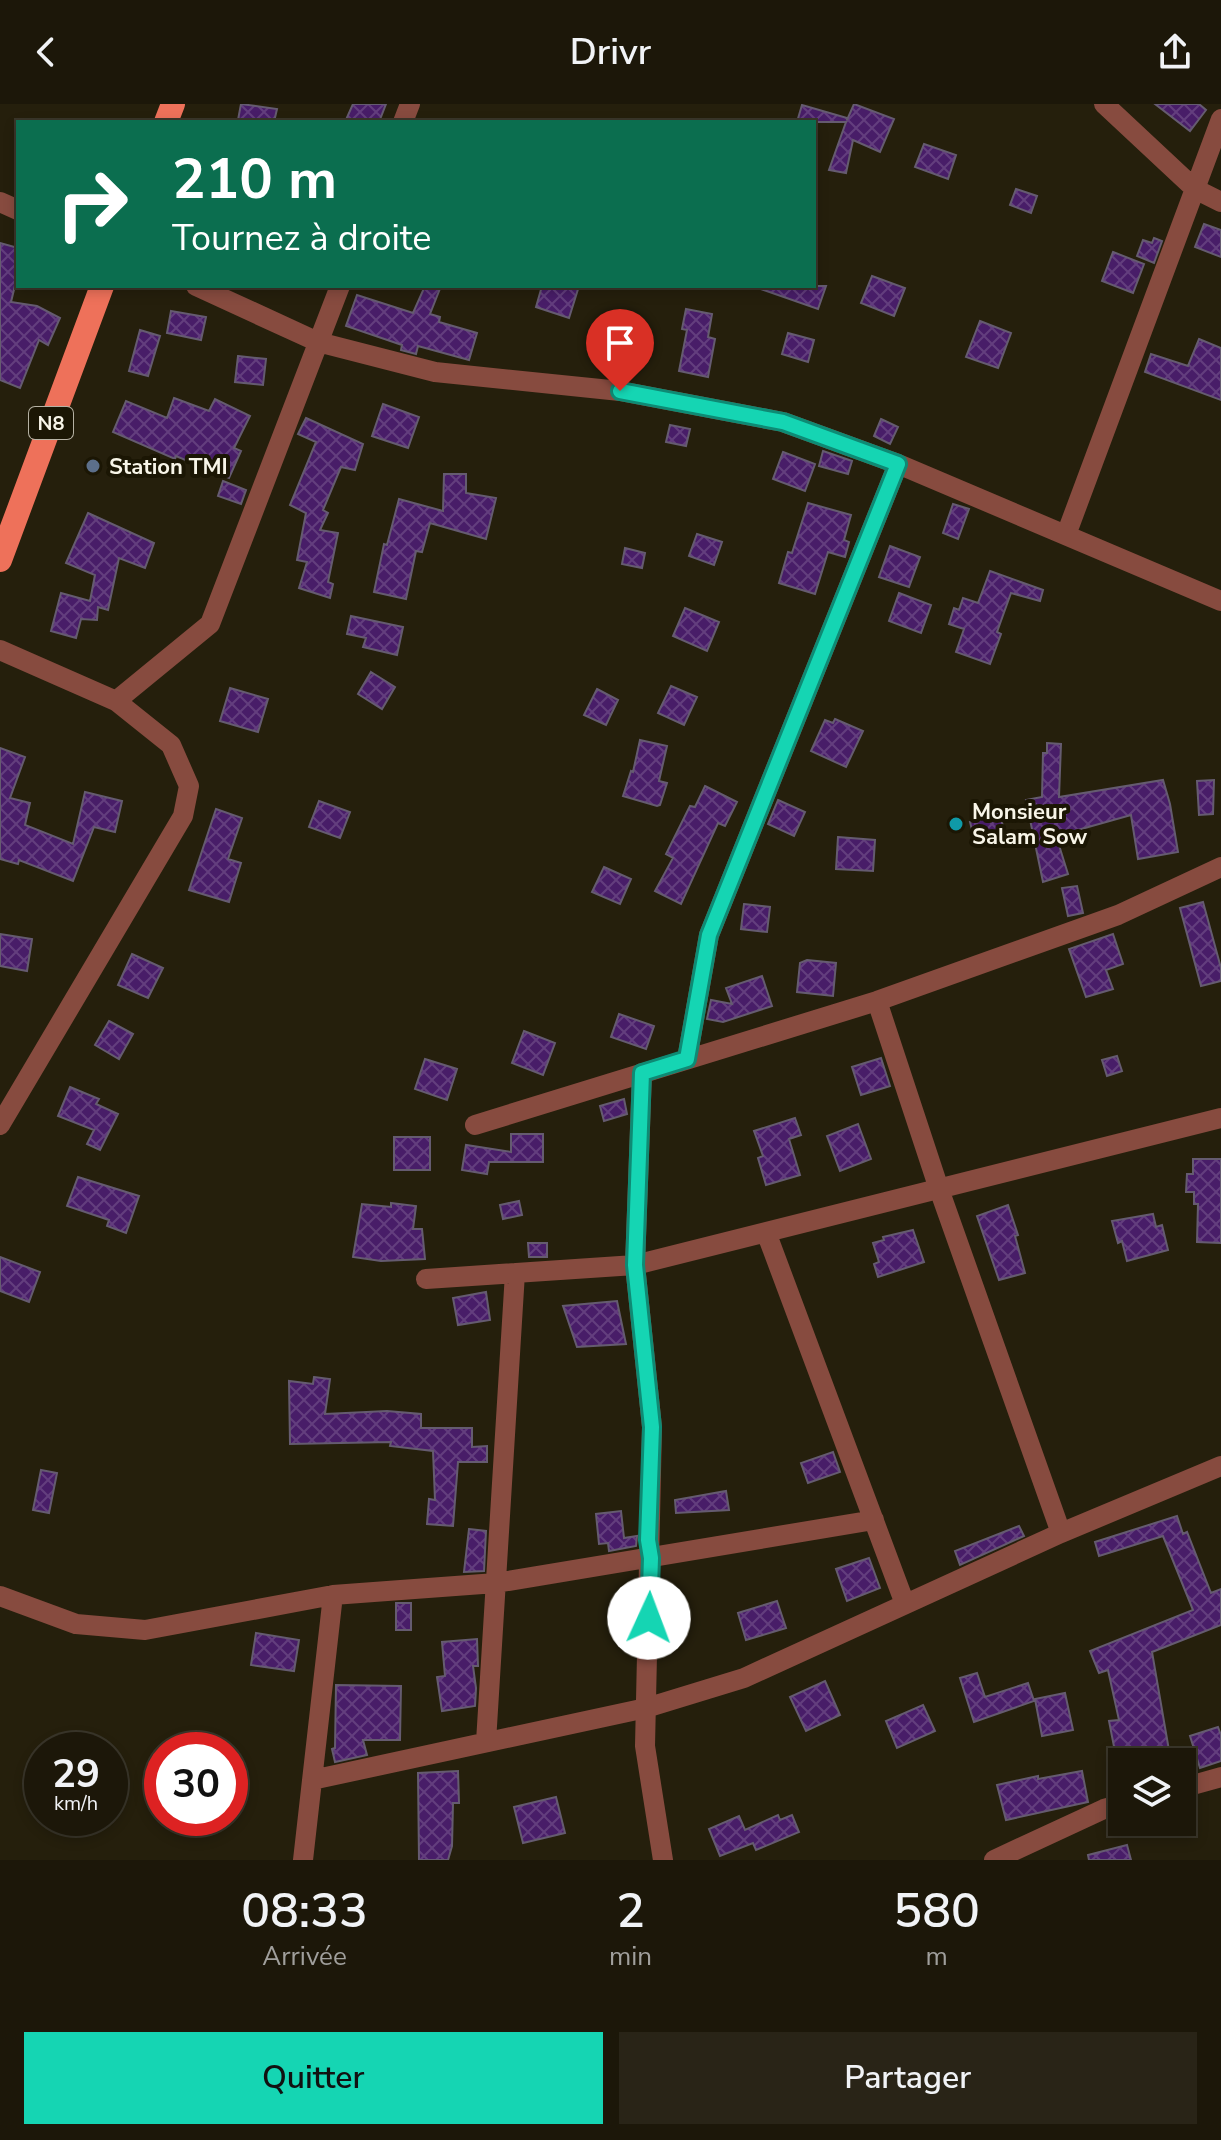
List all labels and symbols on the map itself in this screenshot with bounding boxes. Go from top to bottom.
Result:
pin [586,309,654,391]
road number: N8 [29,407,73,439]
place label: Station TMI [109,452,228,482]
marker: Station TMI [84,457,102,475]
place label: Monsieur Salam Sow [972,797,1088,852]
marker: Monsieur Salam Sow [947,815,965,833]
position arrow [607,1576,691,1660]
speed limit sign: 30 [144,1732,248,1836]

